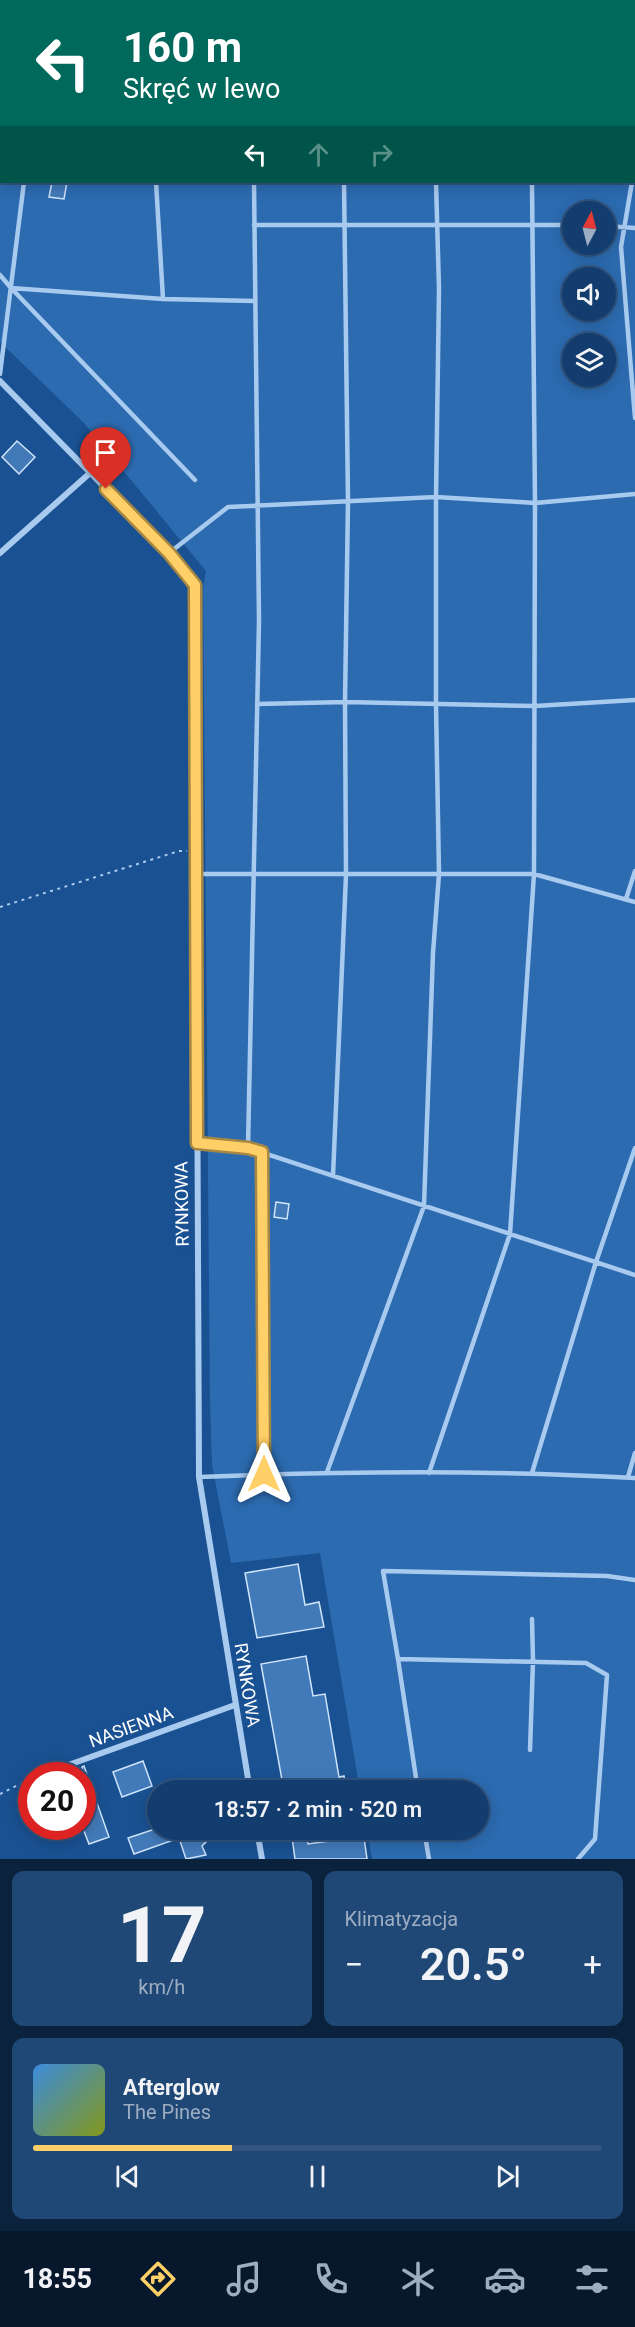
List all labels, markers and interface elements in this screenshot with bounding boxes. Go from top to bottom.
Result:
text: 160 m [123,23,242,72]
icon: left [24,24,102,102]
text: Skręć w lewo [123,73,280,105]
icon: left [239,138,272,171]
icon: ahead [302,138,335,171]
icon: right [365,138,398,171]
north arrow [562,201,616,255]
map controls [562,201,616,387]
button: sound [562,267,616,321]
button: layers [562,333,616,387]
pin [80,427,131,489]
icon: arrive [89,436,122,469]
street label: RYNKOWA [170,1161,193,1247]
position arrow [232,1442,296,1506]
street label: RYNKOWA [230,1641,265,1729]
street label: NASIENNA [86,1702,176,1751]
speed limit sign: 20 [18,1762,96,1840]
text: 18:57 · 2 min · 520 m [214,1797,422,1822]
text: 17 [117,1890,207,1981]
text: Klimatyzacja [345,1907,458,1931]
text: 20.5° [420,1938,527,1991]
text: − [345,1945,363,1984]
text: + [583,1945,602,1984]
text: km/h [138,1975,185,1999]
text: Afterglow [123,2075,220,2100]
text: The Pines [123,2100,211,2124]
icon: previous [111,2160,144,2193]
icon: pause [301,2160,334,2193]
icon: next [491,2160,524,2193]
icon: directions [137,2258,179,2300]
icon: music [223,2258,265,2300]
icon: phone [310,2258,352,2300]
icon: climate [397,2258,439,2300]
icon: car [484,2258,526,2300]
icon: filters [571,2258,613,2300]
text: 18:55 [22,2263,92,2295]

